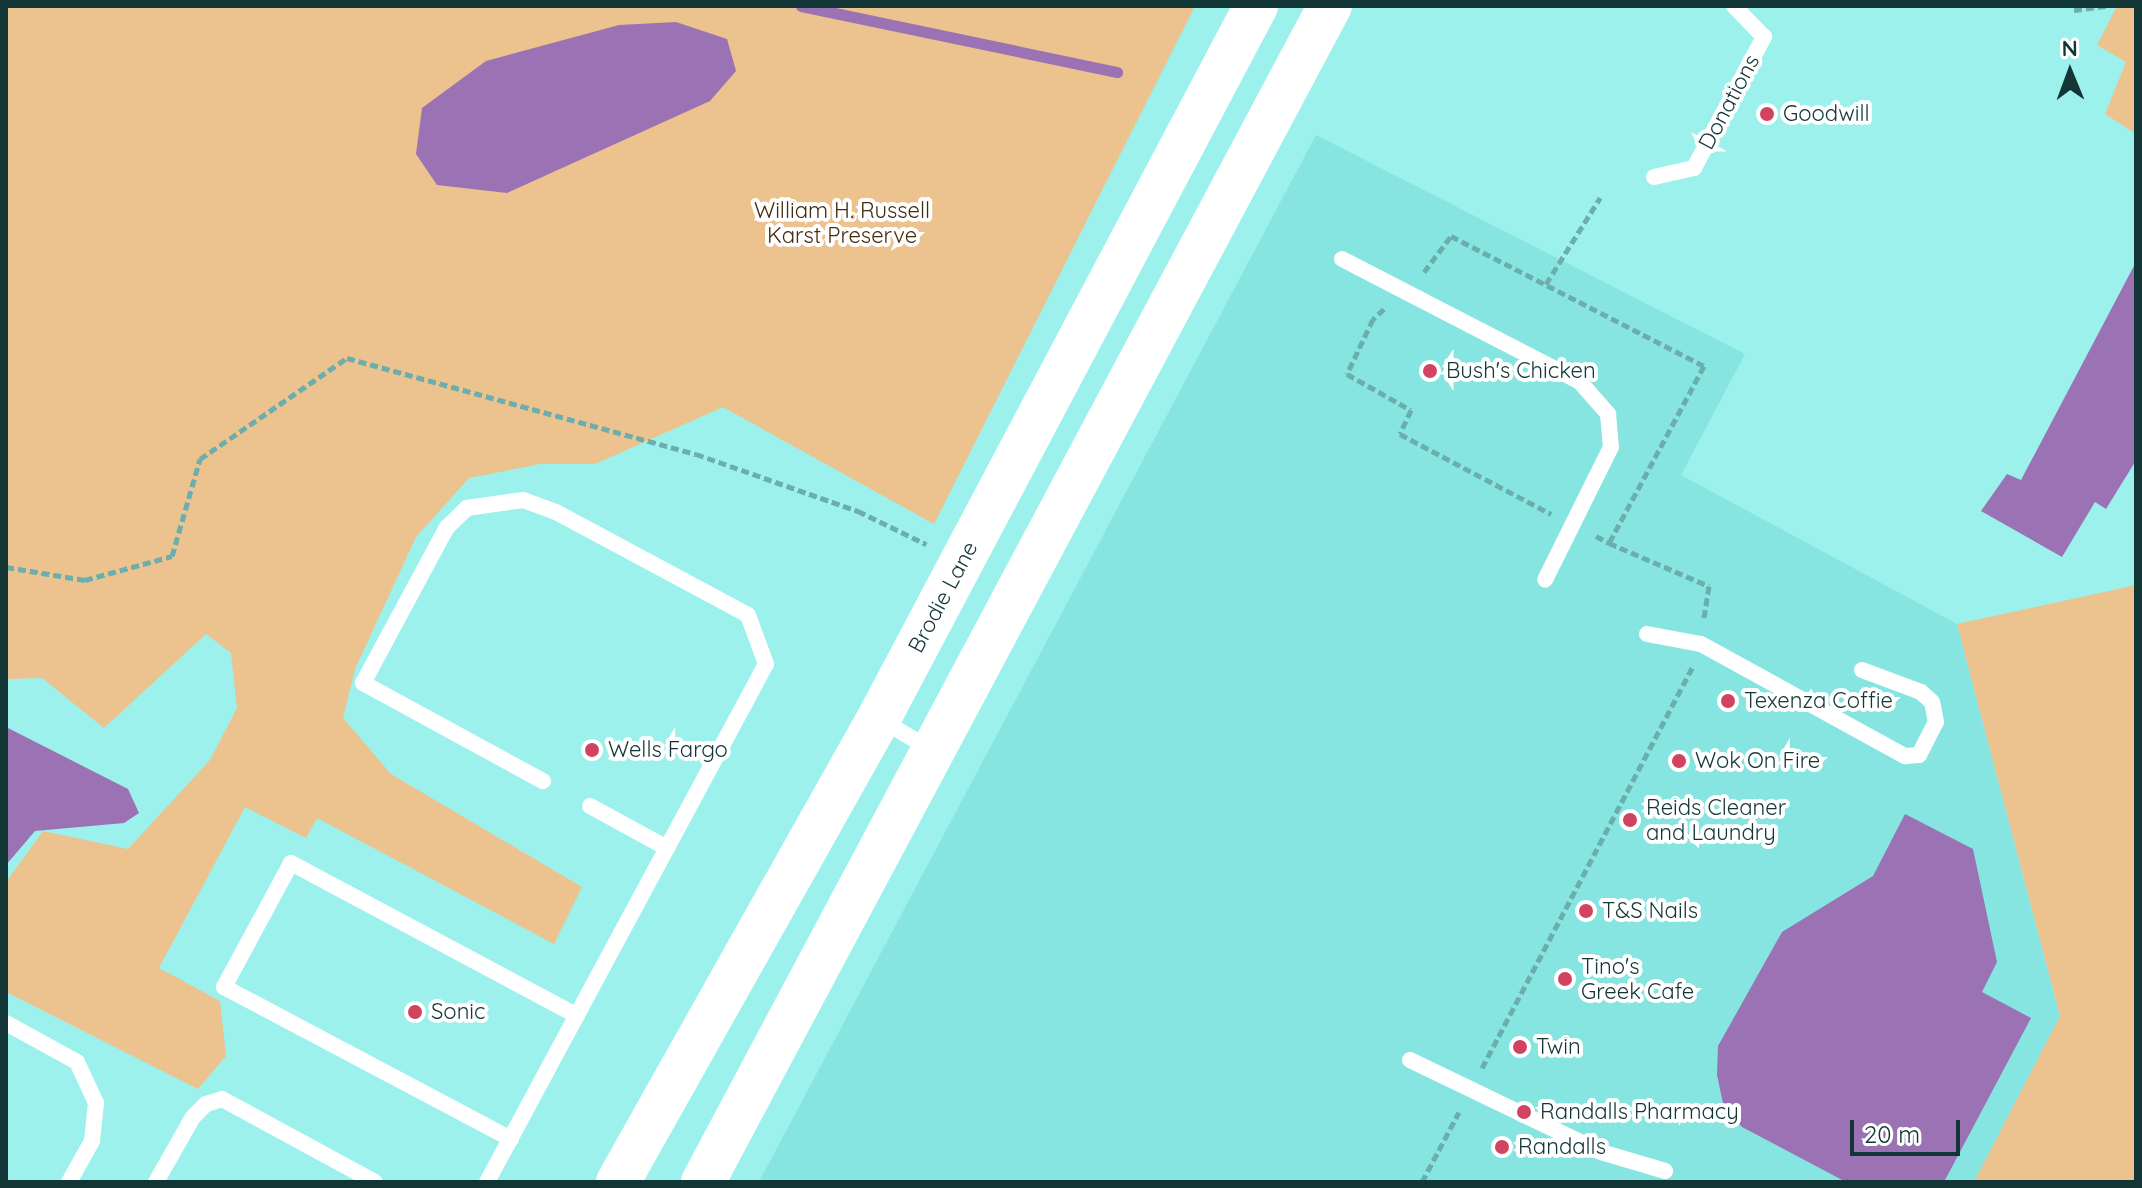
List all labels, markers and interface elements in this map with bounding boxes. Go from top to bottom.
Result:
north arrow [2030,32,2110,112]
text: N [2061,34,2078,62]
street label: Donations [1693,50,1765,154]
place label: Goodwill [1783,101,1870,127]
marker: Goodwill [1758,105,1776,123]
park label: William H. Russell Karst Preserve [754,197,930,248]
place label: Bush's Chicken [1446,358,1596,384]
marker: Bush's Chicken [1421,362,1439,380]
street label: Brodie Lane [903,537,983,657]
place label: Texenza Coffie [1744,688,1893,714]
marker: Texenza Coffie [1719,692,1737,710]
place label: Wells Fargo [608,737,728,763]
marker: Wells Fargo [583,741,601,759]
place label: Wok On Fire [1695,748,1820,774]
marker: Wok On Fire [1670,752,1688,770]
place label: Reids Cleaner and Laundry [1646,794,1786,846]
marker: Reids Cleaner and Laundry [1621,811,1639,829]
place label: T&S Nails [1602,898,1698,924]
marker: T&S Nails [1577,902,1595,920]
place label: Tino's Greek Cafe [1581,953,1694,1004]
marker: Tino's Greek Cafe [1556,970,1574,988]
place label: Sonic [431,999,485,1025]
marker: Sonic [406,1003,424,1021]
place label: Twin [1536,1034,1581,1060]
marker: Twin [1511,1038,1529,1056]
place label: Randalls Pharmacy [1540,1099,1739,1125]
marker: Randalls Pharmacy [1515,1103,1533,1121]
scale bar [1854,1104,1964,1154]
text: 20 m [1864,1119,1920,1149]
place label: Randalls [1518,1134,1606,1160]
marker: Randalls [1493,1138,1511,1156]

